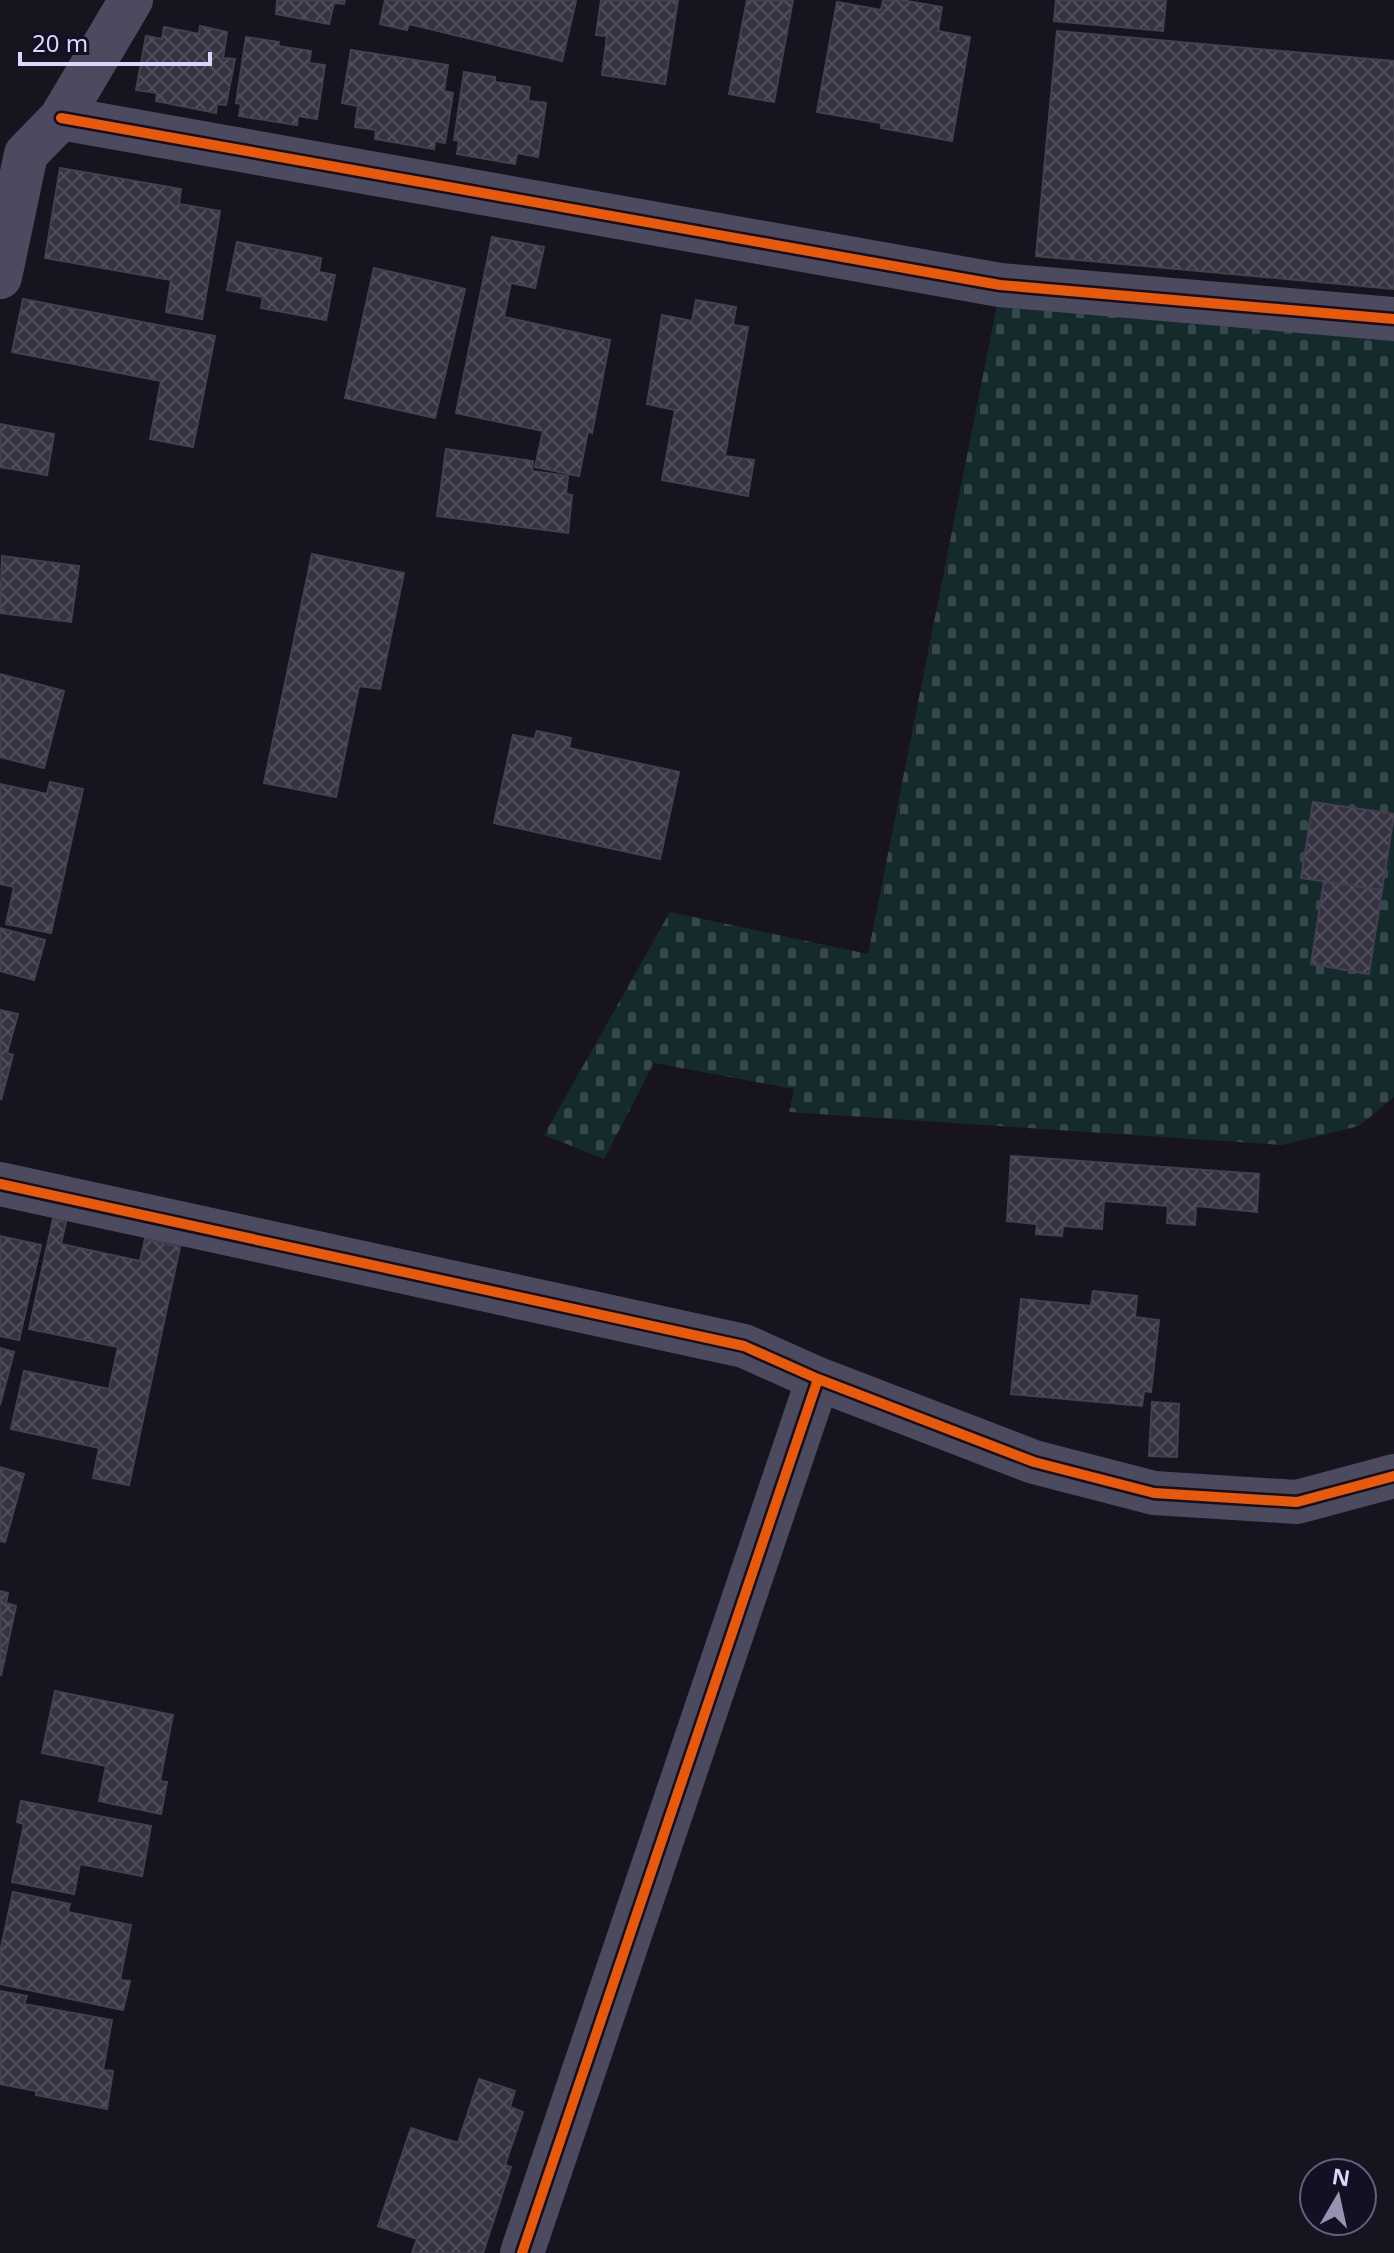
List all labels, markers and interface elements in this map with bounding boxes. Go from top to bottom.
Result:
scale bar [20,16,210,66]
text: 20 m [32,26,88,59]
north arrow [1298,2157,1378,2237]
text: N [1330,2160,1352,2192]

